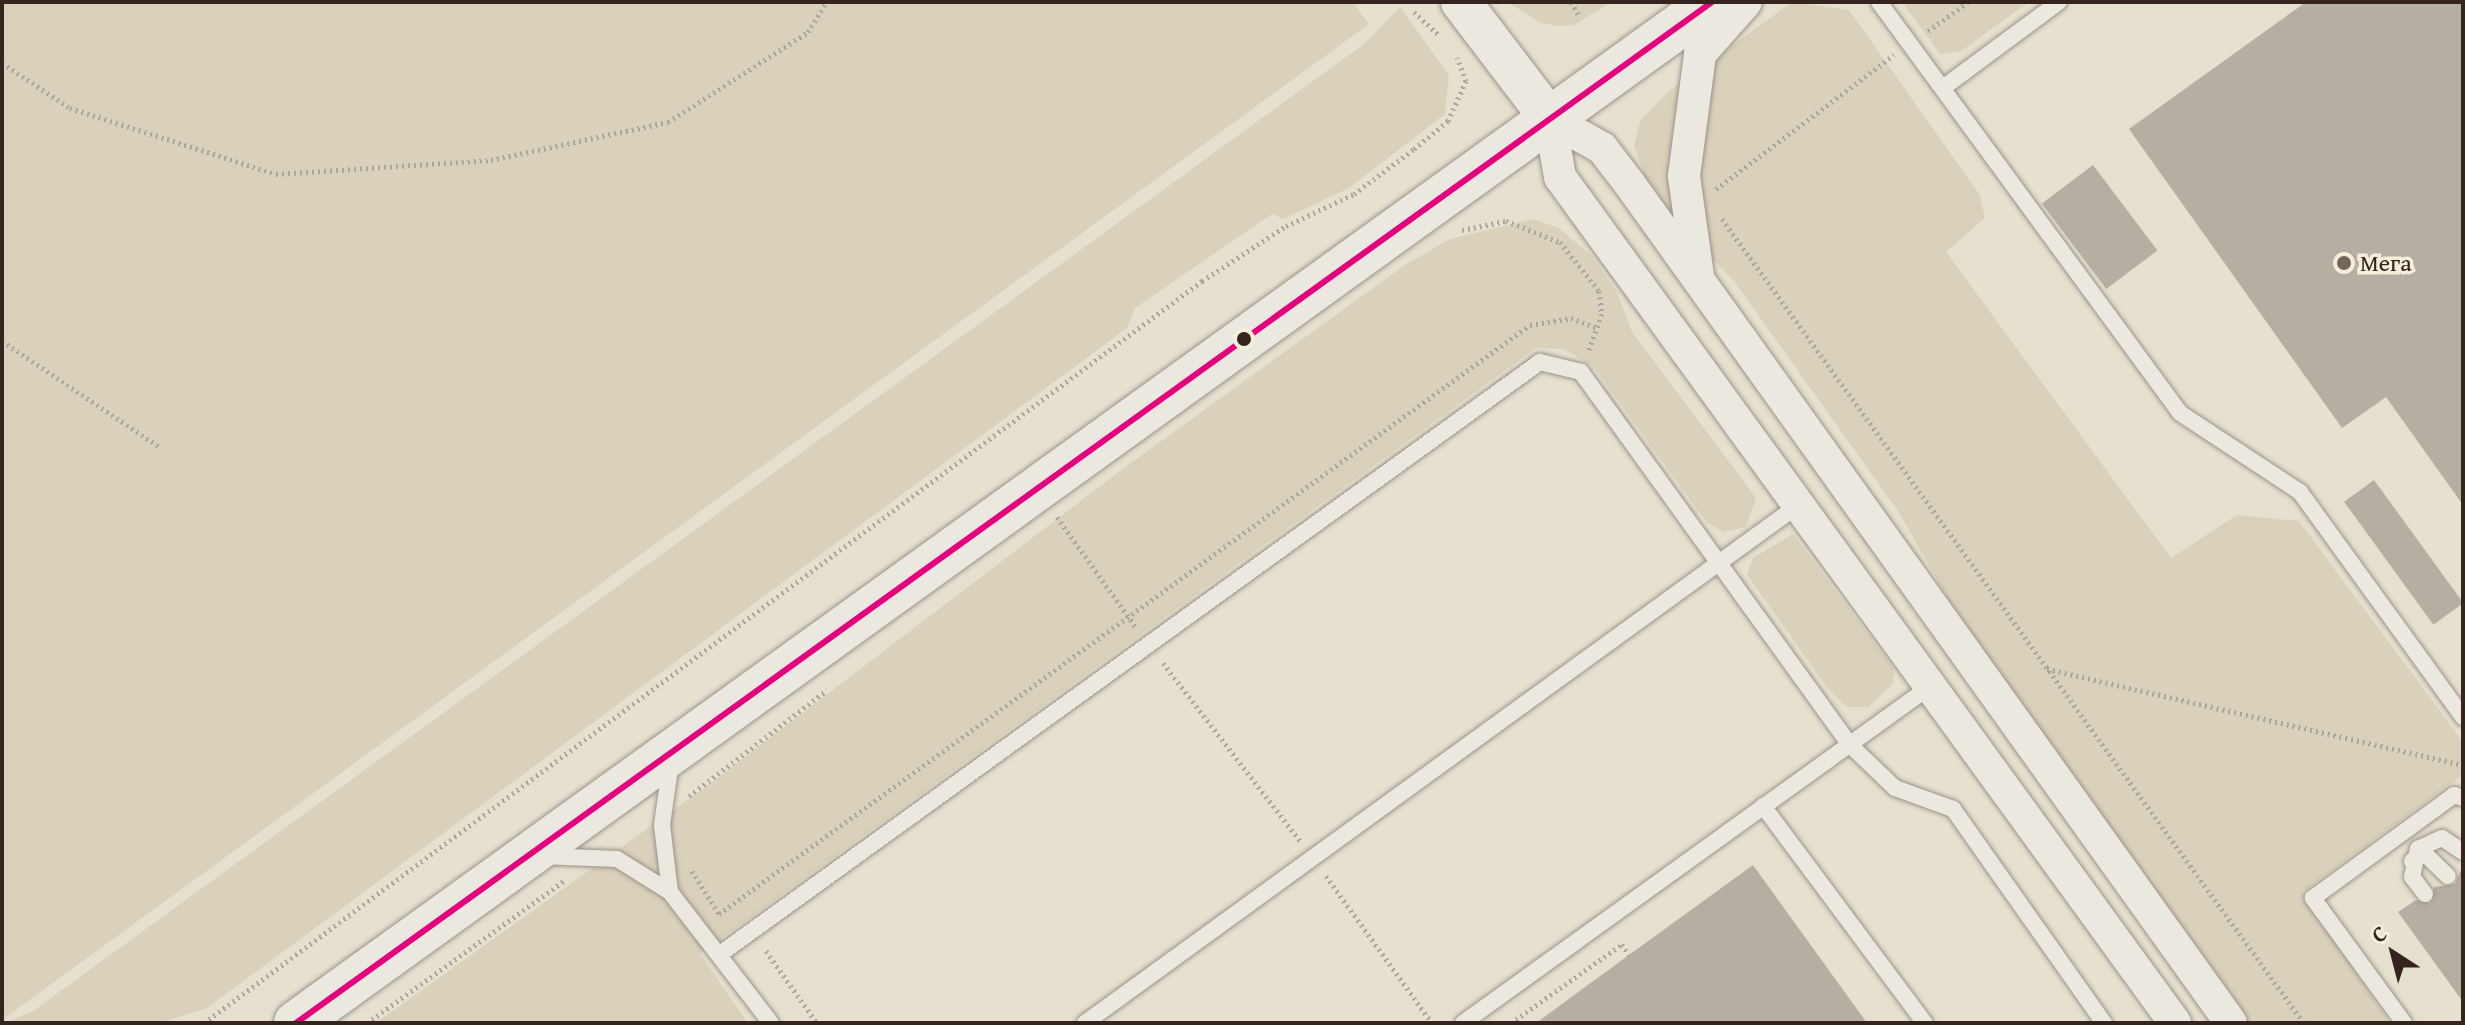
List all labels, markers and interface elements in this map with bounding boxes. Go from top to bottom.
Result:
place label: Мега [2360,249,2412,277]
marker: Мега [2335,254,2353,272]
unlabelled marker [1236,331,1252,347]
north arrow [2353,913,2433,993]
text: С [2364,917,2393,950]

